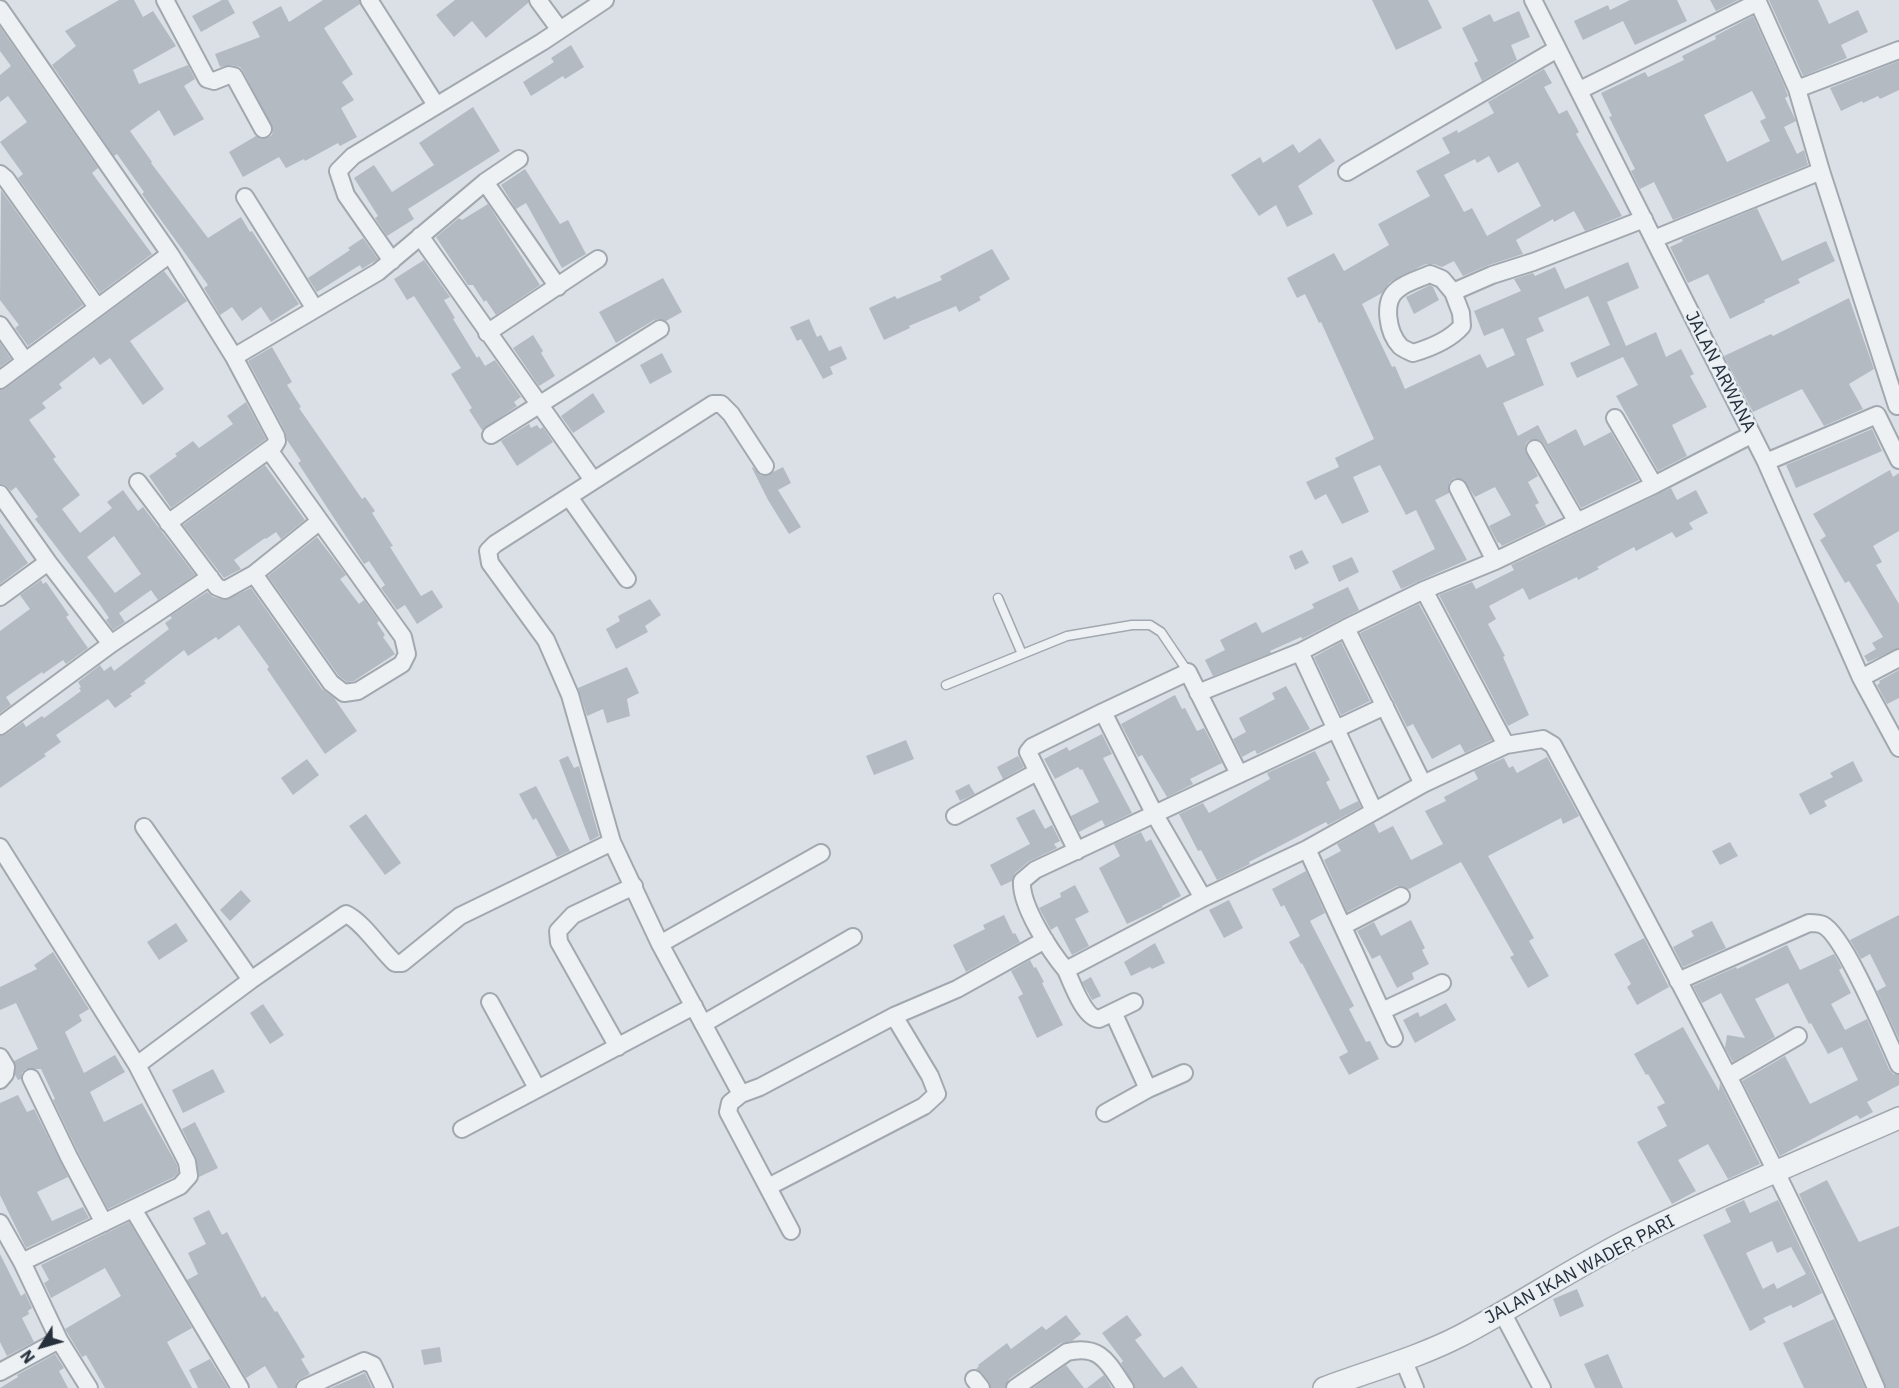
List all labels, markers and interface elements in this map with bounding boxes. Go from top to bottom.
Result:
street label: JALAN ARWANA [1680,308,1760,436]
street label: JALAN IKAN WADER PARI [1481,1211,1679,1329]
north arrow [12,1316,72,1376]
text: N [16,1346,39,1367]

